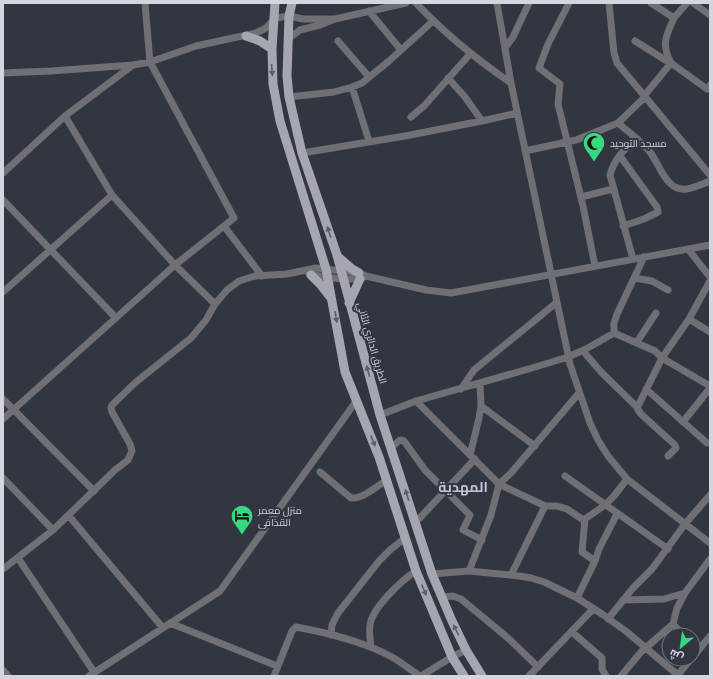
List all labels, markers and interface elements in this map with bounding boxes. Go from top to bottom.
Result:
one-way arrow [268,64,275,76]
mosque icon: مسجد التوحيد [581,130,607,163]
place label: مسجد التوحيد [610,137,667,150]
one-way arrow [326,226,332,238]
street label: الطريق الدائري الثاني [353,301,390,385]
one-way arrow [333,311,339,323]
one-way arrow [365,365,371,377]
one-way arrow [370,435,376,447]
district label: المهدية [438,477,488,497]
one-way arrow [404,489,410,501]
hotel icon: منزل معمر القذافى [229,503,255,536]
place label: منزل معمر القذافى [257,504,302,529]
one-way arrow [421,585,427,596]
one-way arrow [453,624,459,636]
north arrow [661,627,701,667]
text: ش [667,645,686,665]

